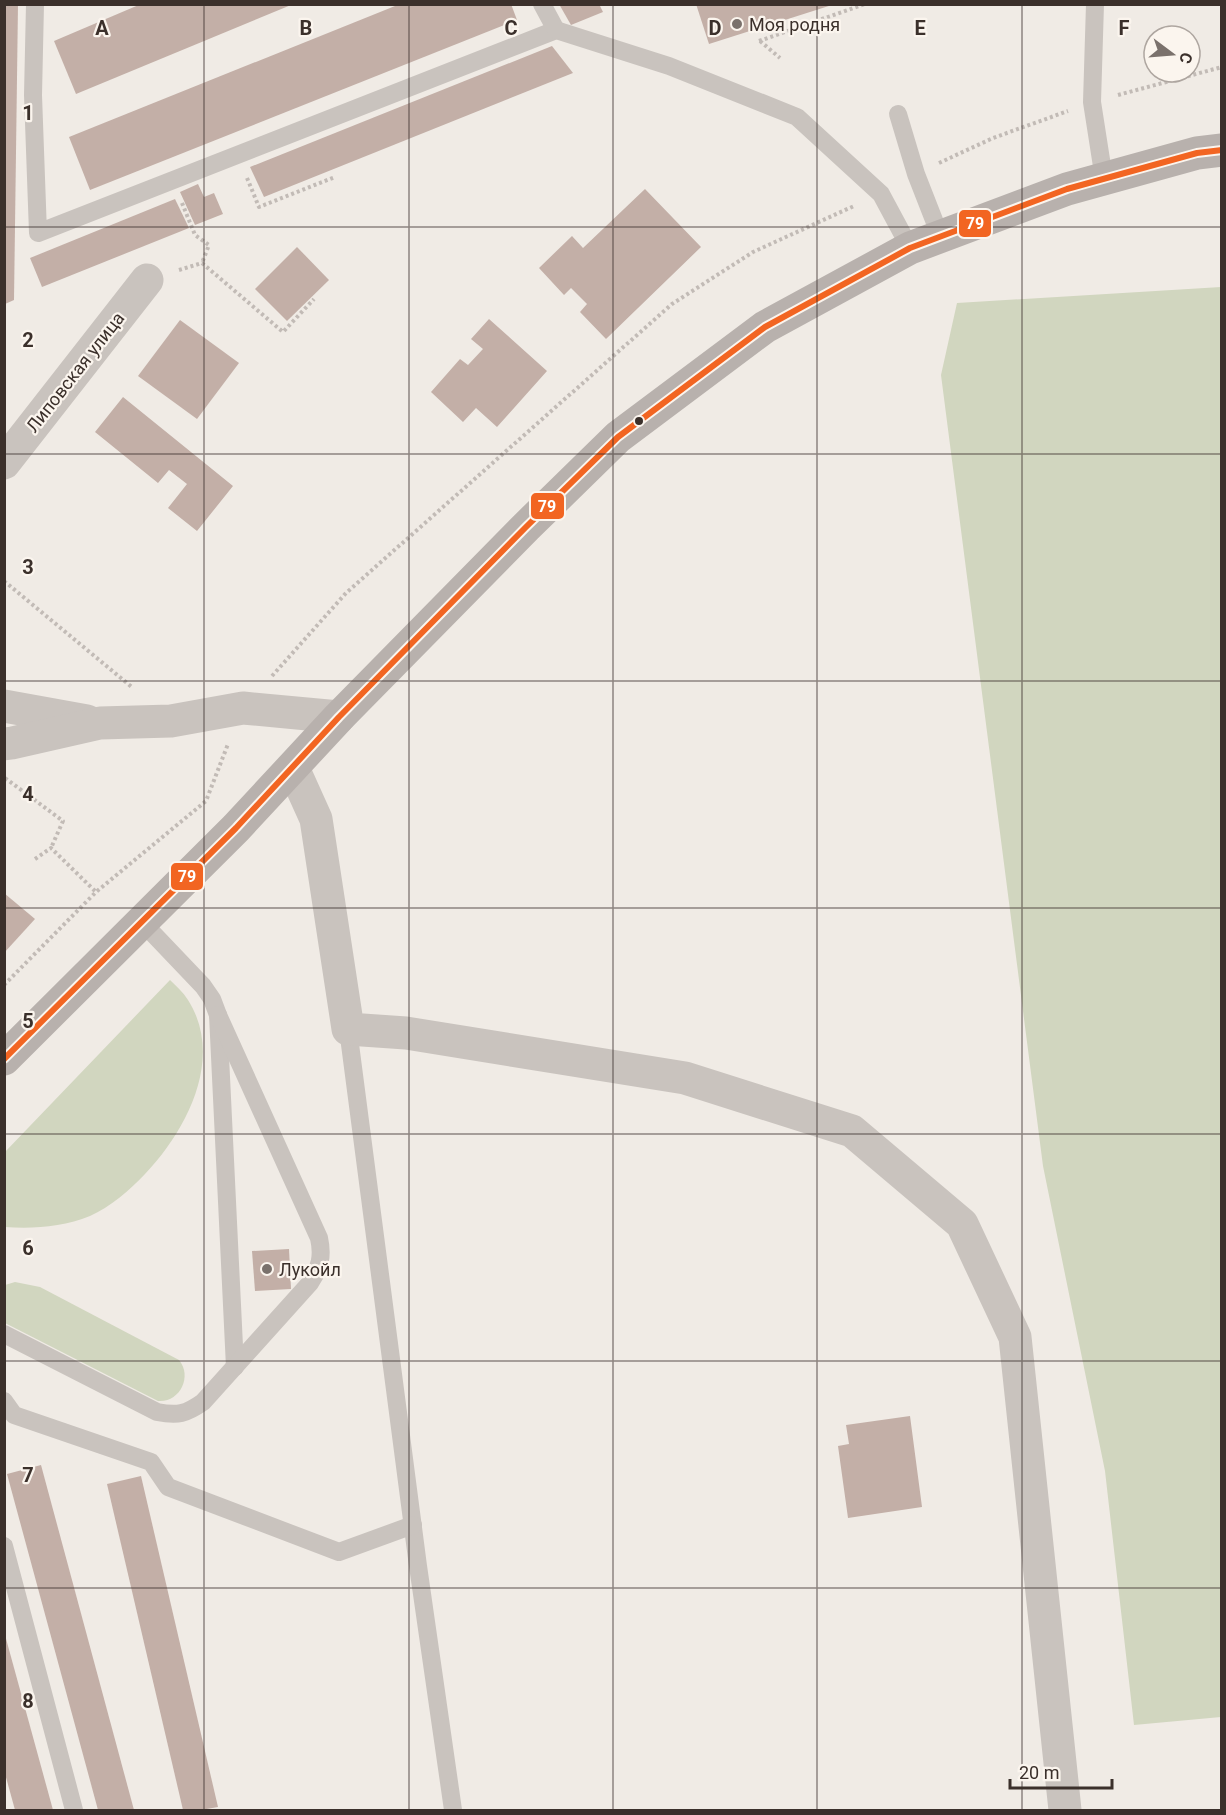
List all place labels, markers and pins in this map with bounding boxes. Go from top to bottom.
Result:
place label: Моя родня [749,14,840,35]
marker: Моя родня [730,17,744,31]
unlabelled marker [633,415,645,427]
place label: Лукойл [279,1259,341,1280]
marker: Лукойл [260,1262,274,1276]

